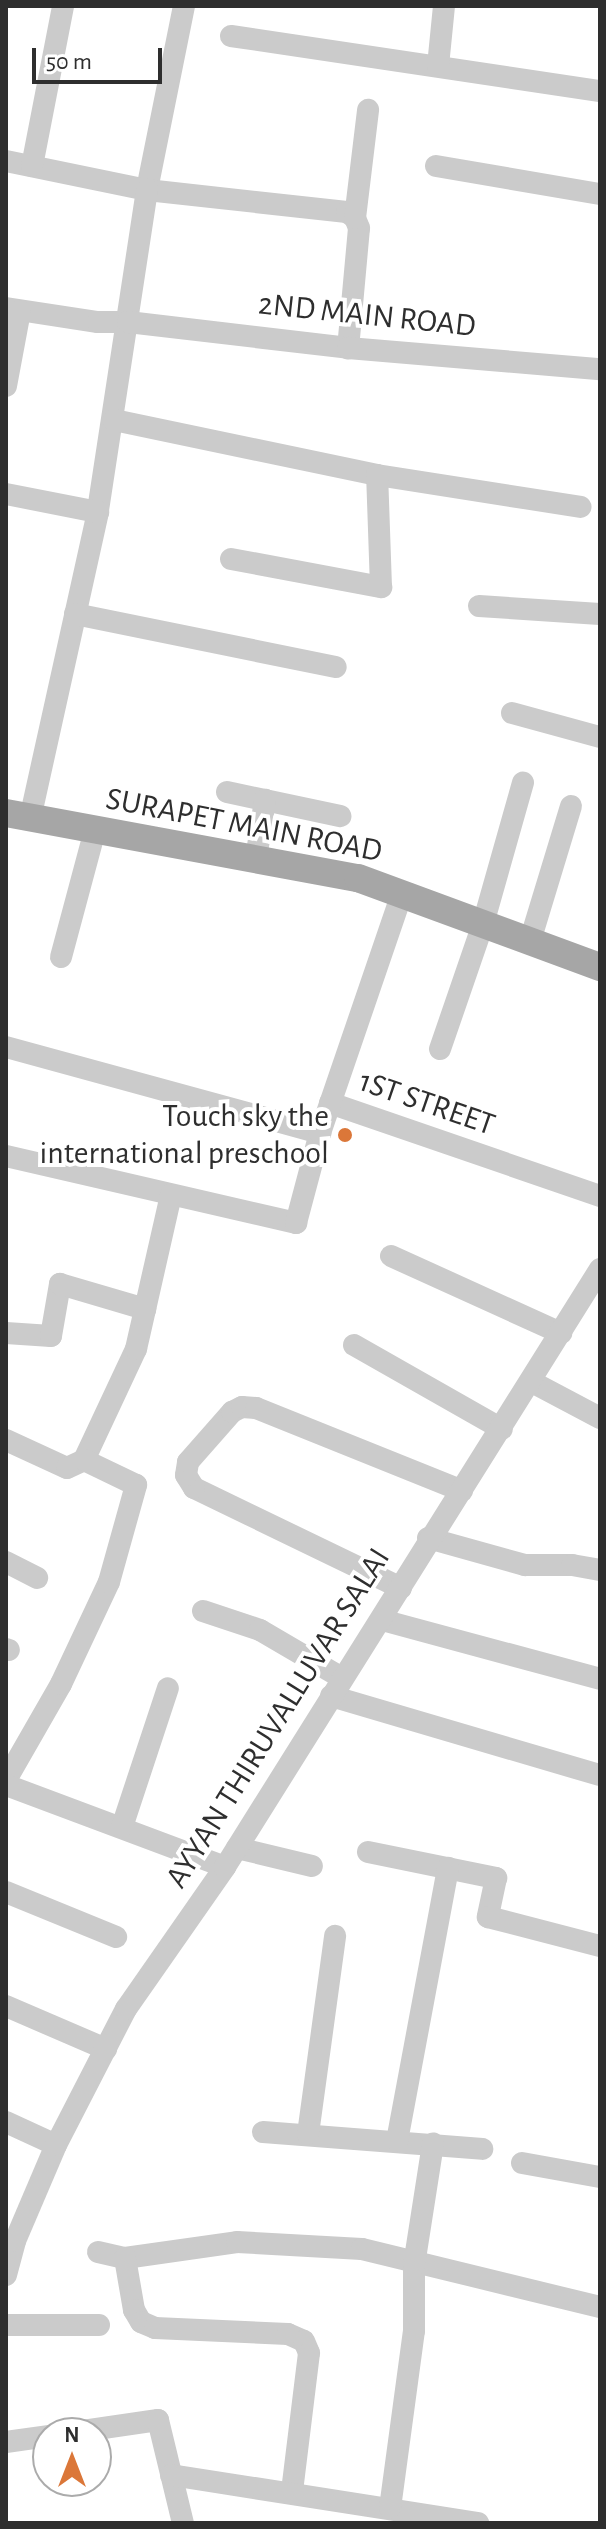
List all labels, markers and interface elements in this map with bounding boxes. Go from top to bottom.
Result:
scale bar [36,32,166,82]
text: 50 m [46,50,92,74]
street label: 2ND MAIN ROAD [256,284,478,346]
street label: SURAPET MAIN ROAD [103,779,385,871]
street label: 1ST STREET [354,1062,500,1144]
place label: Touch sky the international preschool [40,1098,329,1173]
marker: Touch sky the international preschool [336,1126,354,1144]
street label: AYYAN THIRUVALLUVAR SALAI [157,1541,399,1895]
north arrow [32,2417,112,2497]
text: N [64,2424,80,2446]

